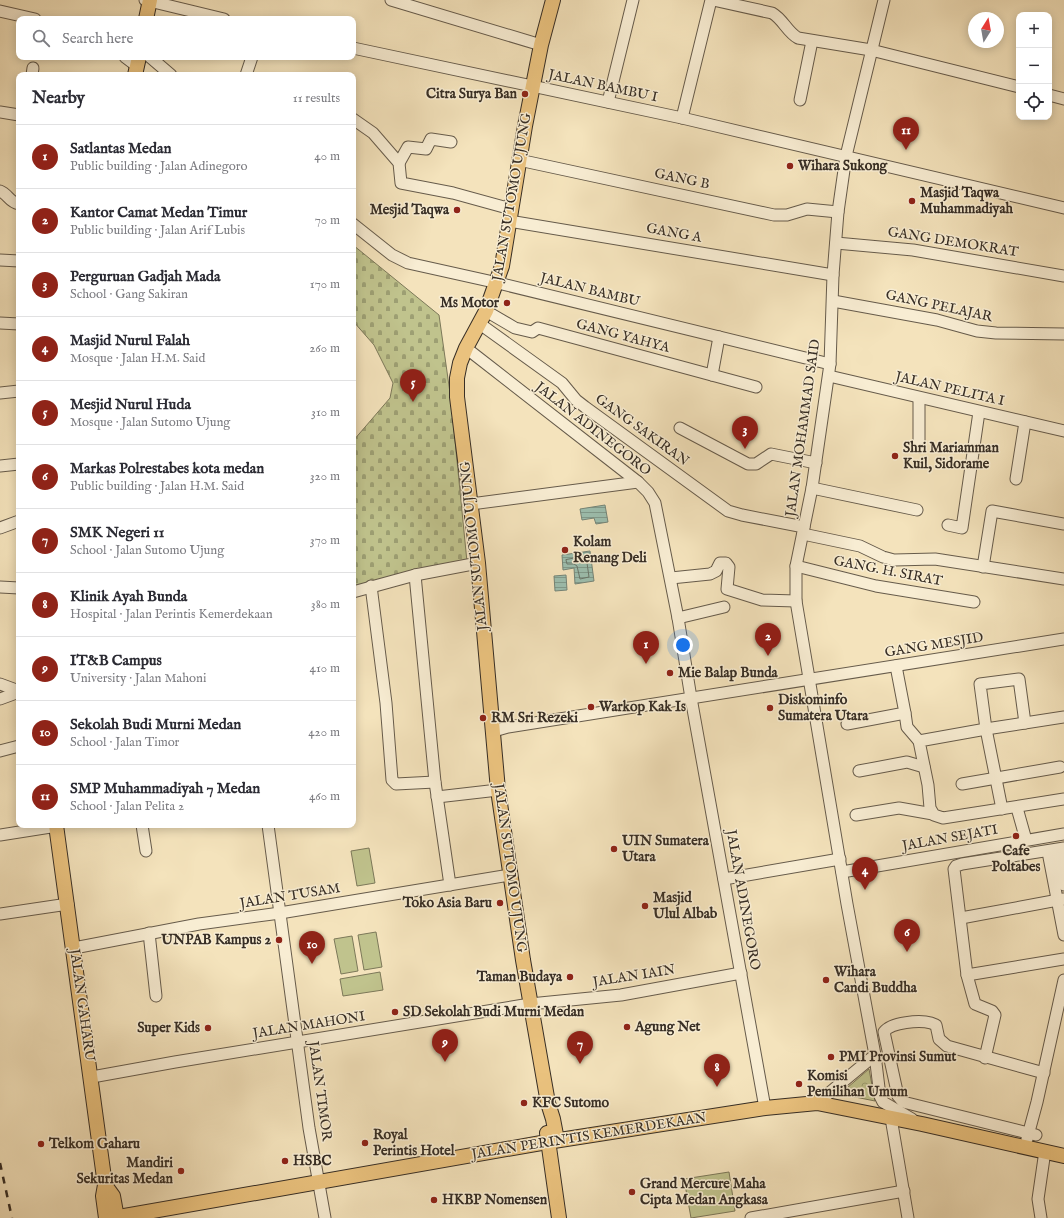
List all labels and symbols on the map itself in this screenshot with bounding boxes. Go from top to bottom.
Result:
north arrow [968,12,1004,48]
street label: JALAN BAMBU I [545,65,659,106]
place label: Citra Surya Ban [426,85,518,103]
marker: Citra Surya Ban [520,89,530,99]
street label: JALAN SUTOMO UJUNG [488,111,536,284]
pin: 11 [893,117,919,150]
place label: Wihara Sukong [797,157,889,175]
marker: Wihara Sukong [785,161,795,171]
street label: GANG B [653,164,711,194]
place label: Masjid Taqwa Muhammadiyah [920,184,1013,218]
marker: Masjid Taqwa Muhammadiyah [907,196,917,206]
place label: Mesjid Taqwa [370,201,450,219]
marker: Mesjid Taqwa [452,205,462,215]
street label: GANG A [645,219,704,247]
street label: GANG DEMOKRAT [886,223,1020,261]
street label: JALAN BAMBU [536,268,642,311]
street label: GANG PELAJAR [884,286,995,326]
place label: Ms Motor [440,294,500,312]
marker: Ms Motor [502,298,512,308]
street label: GANG YAHYA [574,315,672,357]
street label: JALAN MOHAMMAD SAID [781,338,824,520]
street label: JALAN PELITA I [892,367,1006,410]
pin: 5 [400,369,426,402]
street label: JALAN ADINEGORO [530,377,655,480]
street label: GANG SAKIRAN [592,390,692,470]
pin: 3 [732,416,758,449]
place label: Shri Mariamman Kuil, Sidorame [903,439,999,473]
marker: Shri Mariamman Kuil, Sidorame [890,451,900,461]
street label: JALAN SUTOMO UJUNG [456,459,492,634]
place label: Kolam Renang Deli [573,533,647,567]
marker: Kolam Renang Deli [560,545,570,555]
street label: GANG. H. SIRAT [832,552,945,591]
pin: 2 [755,623,781,656]
street label: GANG MESJID [883,628,985,662]
pin: 1 [633,631,659,664]
your location [673,635,693,655]
place label: Mie Balap Bunda [678,664,779,682]
marker: Mie Balap Bunda [665,668,675,678]
place label: Diskominfo Sumatera Utara [778,691,869,725]
place label: Warkop Kak Is [598,698,686,716]
marker: Warkop Kak Is [586,702,596,712]
marker: Diskominfo Sumatera Utara [765,703,775,713]
place label: RM Sri Rezeki [491,709,578,727]
marker: RM Sri Rezeki [478,713,488,723]
street label: JALAN SUTOMO UJUNG [489,780,531,955]
street label: JALAN SEJATI [899,821,999,856]
street label: JALAN ADINEGORO [721,826,764,972]
marker: Cafe Poltabes [1011,831,1021,841]
place label: UIN Sumatera Utara [621,832,710,866]
place label: Cafe Poltabes [992,842,1040,876]
marker: UIN Sumatera Utara [609,844,619,854]
pin: 4 [852,857,878,890]
street label: JALAN TUSAM [237,879,341,913]
place label: Masjid Ulul Albab [652,889,718,923]
place label: Toko Asia Baru [402,894,493,912]
marker: Toko Asia Baru [495,898,505,908]
marker: Masjid Ulul Albab [640,901,650,911]
pin: 6 [894,919,920,952]
place label: UNPAB Kampus 2 [160,931,271,949]
pin: 10 [299,931,325,964]
marker: UNPAB Kampus 2 [274,935,284,945]
street label: JALAN GAHARU [65,946,99,1063]
street label: JALAN IAIN [590,961,676,992]
place label: Wihara Candi Buddha [833,963,918,997]
place label: Taman Budaya [476,968,563,986]
marker: Taman Budaya [565,972,575,982]
marker: Wihara Candi Buddha [821,975,831,985]
place label: SD Sekolah Budi Murni Medan [403,1003,585,1021]
street label: JALAN MAHONI [250,1007,366,1043]
marker: SD Sekolah Budi Murni Medan [390,1007,400,1017]
place label: Agung Net [634,1018,701,1036]
place label: Super Kids [137,1019,200,1037]
marker: Agung Net [622,1022,632,1032]
marker: Super Kids [203,1023,213,1033]
pin: 9 [432,1029,458,1062]
pin: 7 [567,1031,593,1064]
street label: JALAN TIMOR [304,1038,336,1143]
place label: PMI Provinsi Sumut [839,1048,957,1066]
marker: PMI Provinsi Sumut [826,1052,836,1062]
pin: 8 [704,1054,730,1087]
place label: Komisi Pemilihan Umum [807,1067,908,1101]
marker: Komisi Pemilihan Umum [794,1079,804,1089]
place label: KFC Sutomo [532,1094,610,1112]
marker: KFC Sutomo [519,1098,529,1108]
street label: JALAN PERINTIS KEMERDEKAAN [468,1109,708,1164]
place label: Royal Perintis Hotel [373,1126,456,1160]
place label: Telkom Gaharu [48,1135,141,1153]
marker: Royal Perintis Hotel [360,1138,370,1148]
marker: Telkom Gaharu [36,1139,46,1149]
place label: HSBC [293,1152,331,1170]
place label: Mandiri Sekuritas Medan [77,1154,174,1188]
marker: HSBC [280,1156,290,1166]
marker: Mandiri Sekuritas Medan [176,1166,186,1176]
place label: Grand Mercure Maha Cipta Medan Angkasa [640,1175,769,1209]
marker: Grand Mercure Maha Cipta Medan Angkasa [627,1187,637,1197]
place label: HKBP Nomensen [442,1191,548,1209]
marker: HKBP Nomensen [429,1195,439,1205]

